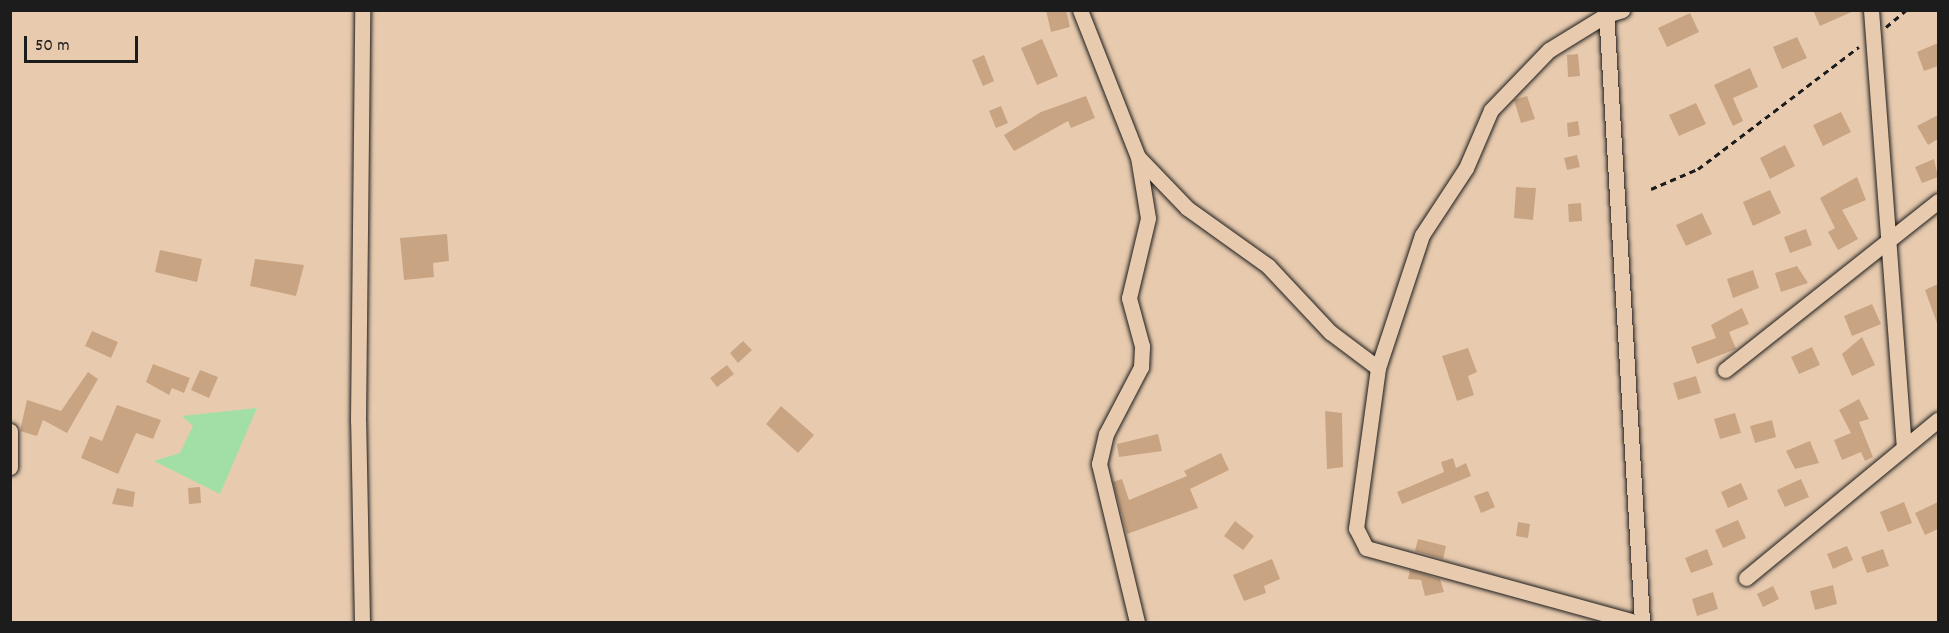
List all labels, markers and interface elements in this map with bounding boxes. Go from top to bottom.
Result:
scale bar [27,24,141,62]
text: 50 m [35,34,70,59]

